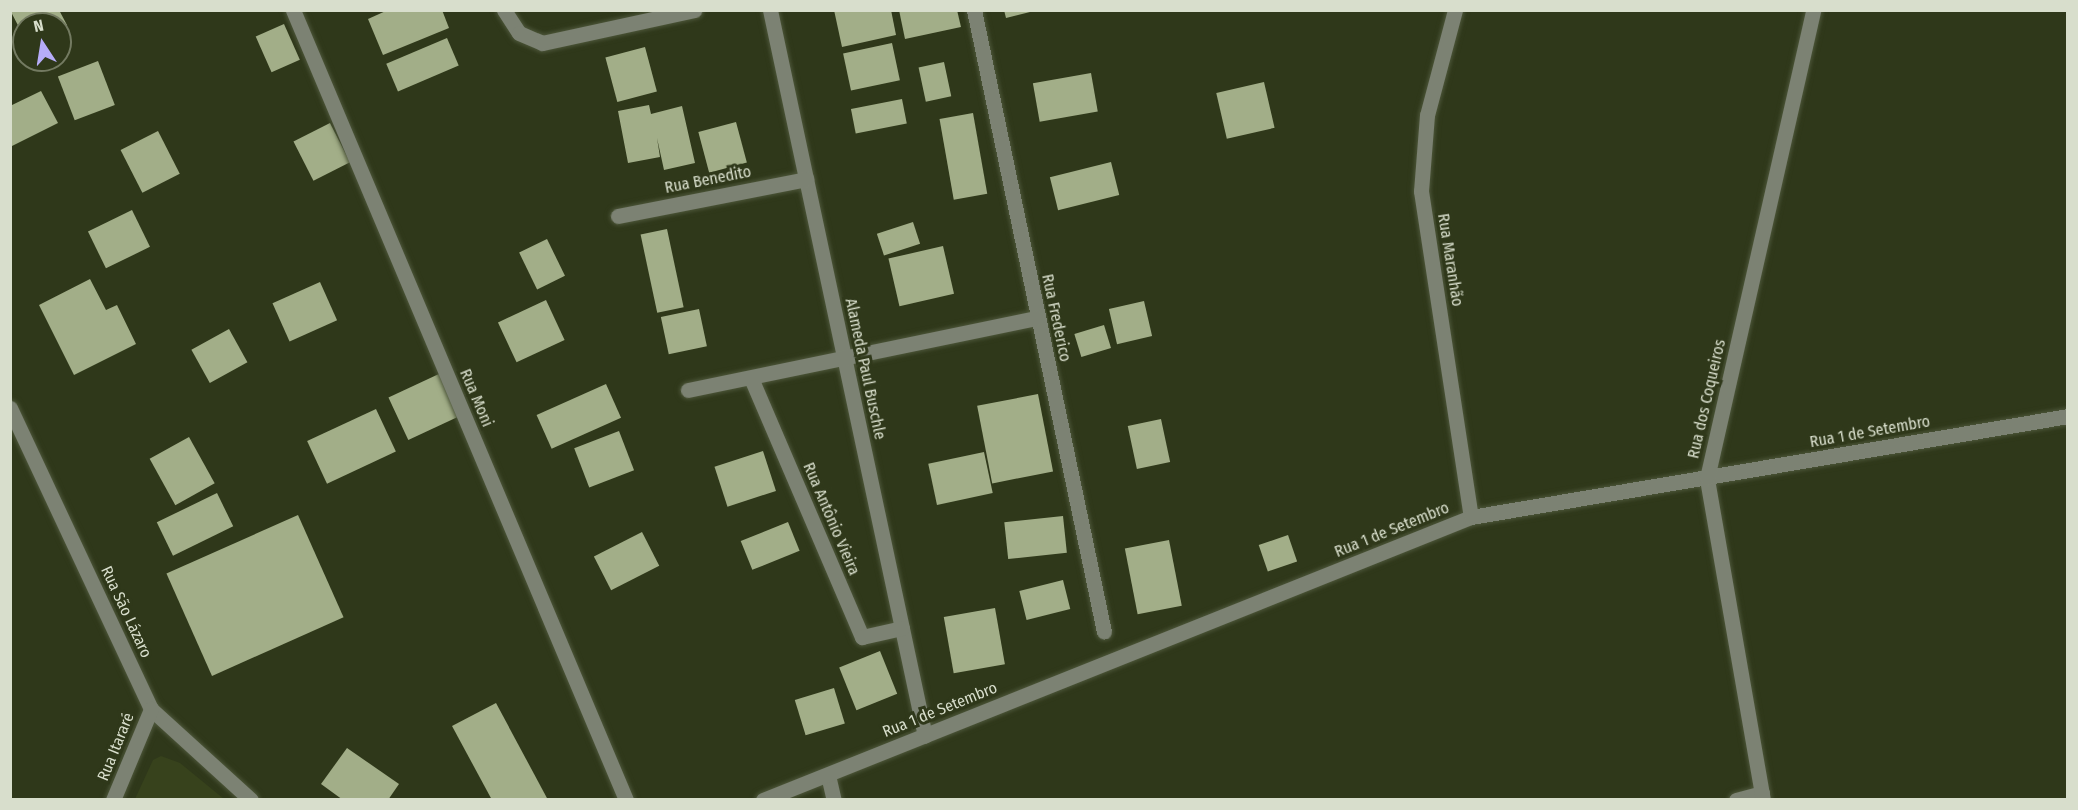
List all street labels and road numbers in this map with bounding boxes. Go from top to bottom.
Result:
street label: Rua Benedito [663,162,753,198]
street label: Rua Maranhão [1433,212,1467,308]
street label: Rua Frederico [1037,272,1075,364]
street label: Alameda Paul Buschle [841,297,889,441]
street label: Rua dos Coqueiros [1684,338,1730,460]
street label: Rua Moni [455,366,497,430]
street label: Rua 1 de Setembro [1808,412,1932,452]
street label: Rua Antônio Vieira [799,460,863,578]
street label: Rua 1 de Setembro [1332,498,1452,562]
street label: Rua São Lázaro [96,563,156,661]
street label: Rua 1 de Setembro [880,678,1000,742]
street label: Rua Itararé [94,710,138,784]

